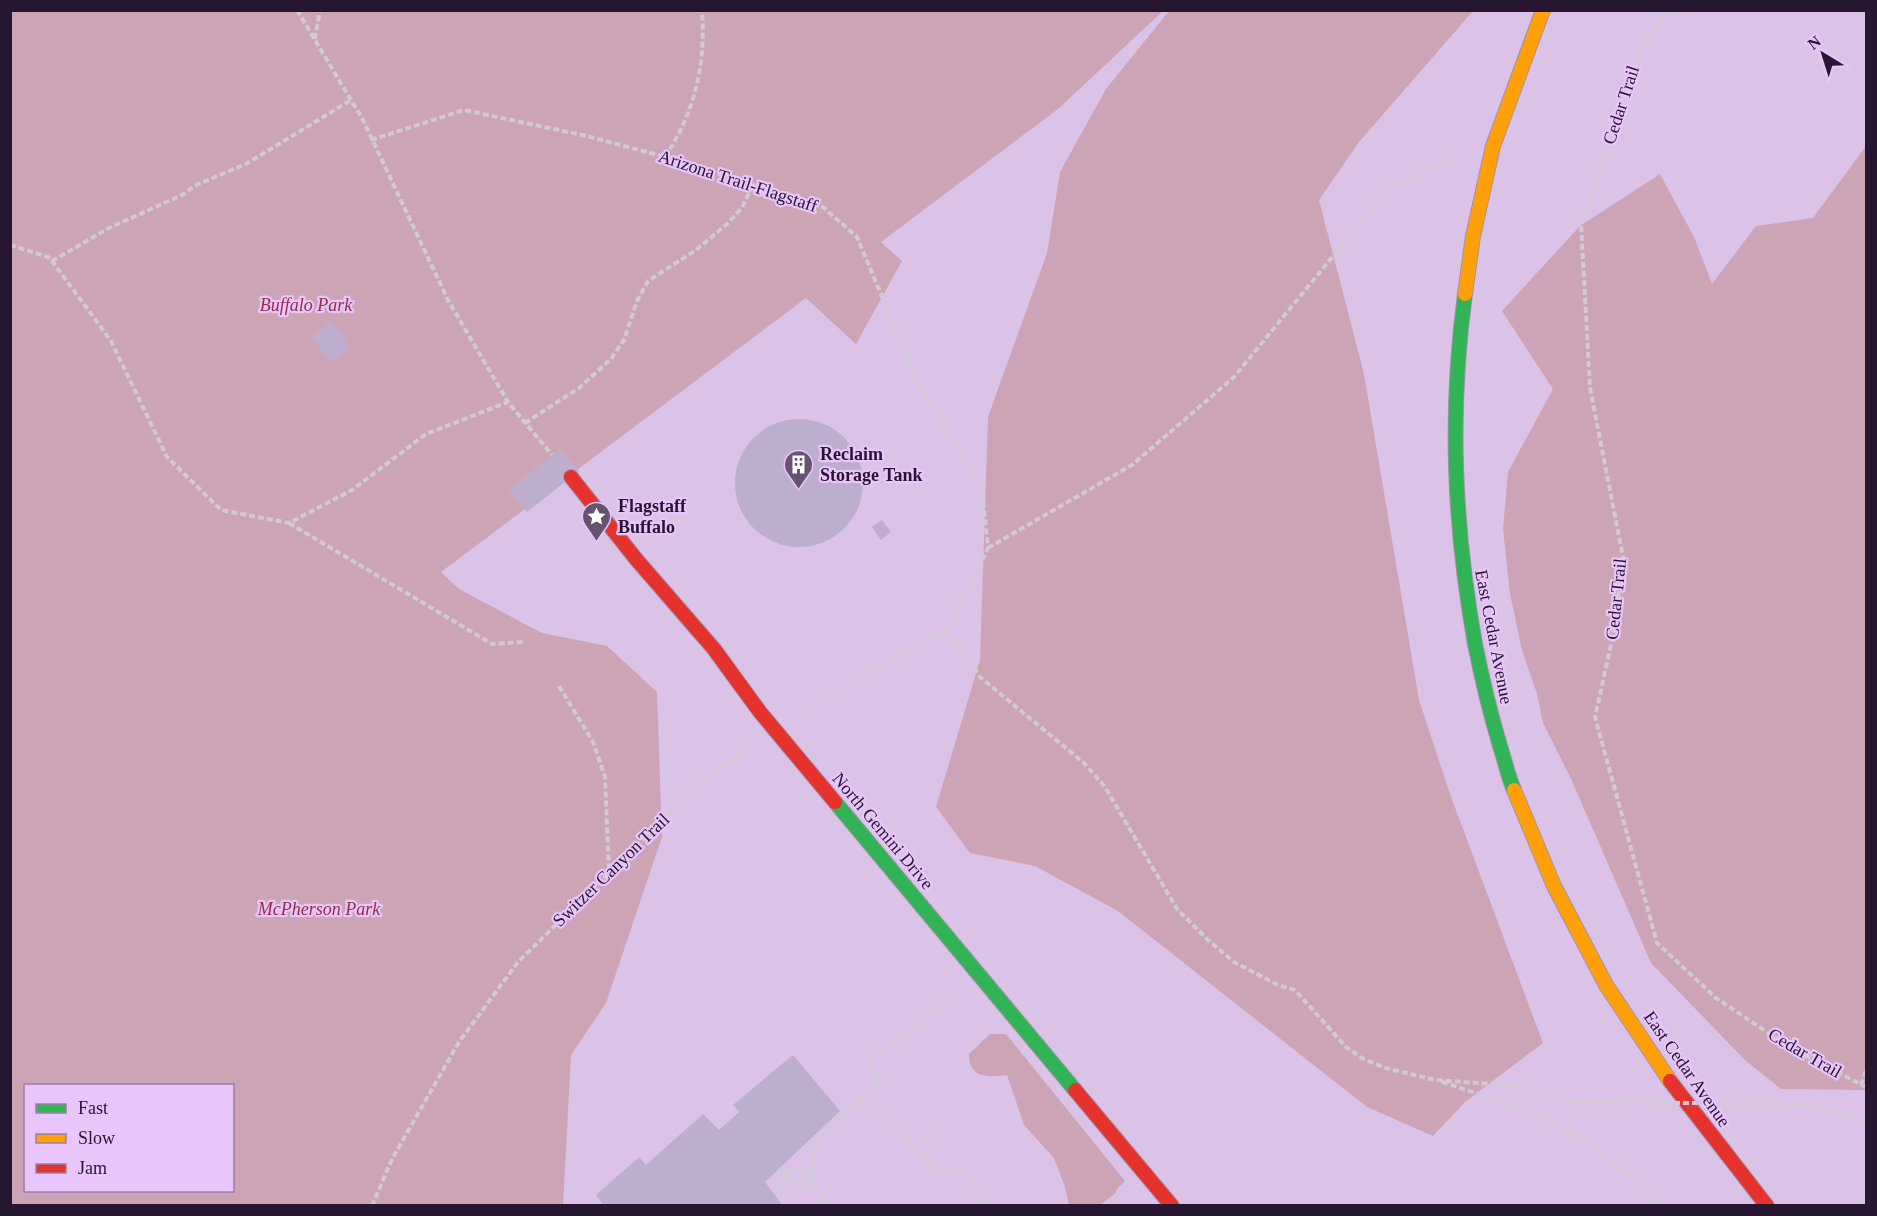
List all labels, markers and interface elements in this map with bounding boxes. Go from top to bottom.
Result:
north arrow [1793,24,1853,84]
text: N [1804,32,1824,53]
street label: Cedar Trail [1599,63,1643,147]
street label: Arizona Trail-Flagstaff [656,146,820,216]
park label: Buffalo Park [260,295,353,315]
place label: Reclaim Storage Tank [820,444,923,485]
building icon: Reclaim Storage Tank [783,448,815,490]
place label: Flagstaff Buffalo [618,496,687,537]
place icon: Flagstaff Buffalo [581,500,613,542]
street label: Cedar Trail [1602,557,1630,641]
street label: East Cedar Avenue [1471,568,1517,706]
street label: North Gemini Drive [828,769,938,893]
street label: Switzer Canyon Trail [549,809,673,931]
park label: McPherson Park [257,899,381,919]
street label: East Cedar Avenue [1640,1007,1734,1131]
street label: Cedar Trail [1765,1024,1845,1082]
legend [24,1084,234,1192]
text: Fast [78,1098,108,1118]
text: Slow [78,1128,115,1148]
text: Jam [78,1158,107,1178]

